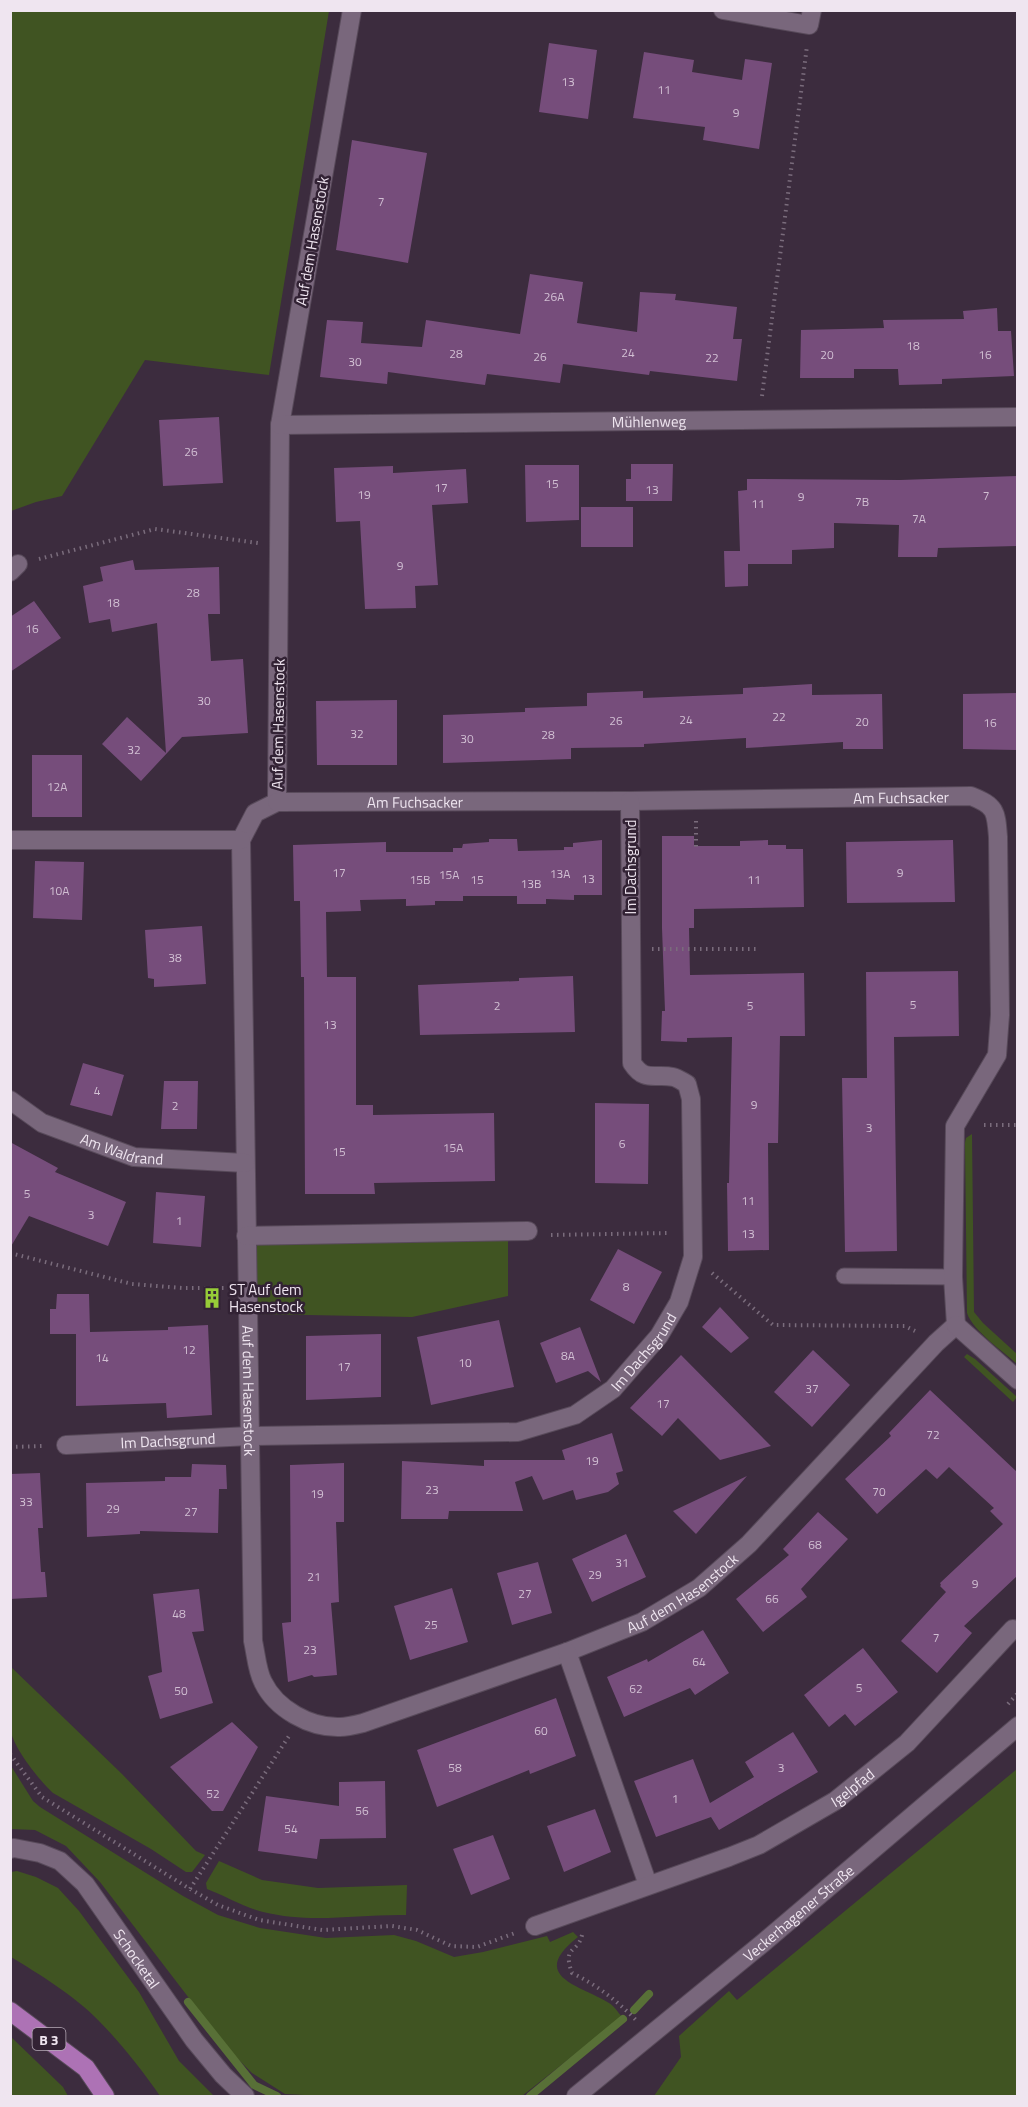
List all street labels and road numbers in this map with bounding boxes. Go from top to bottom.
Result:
street label: Auf dem Hasenstock [289,175,335,307]
street label: Mühlenweg [612,409,687,433]
street label: Auf dem Hasenstock [265,658,291,790]
street label: Am Fuchsacker [853,785,949,809]
street label: Am Fuchsacker [367,790,463,813]
street label: Im Dachsgrund [619,819,642,915]
street label: Am Waldrand [77,1127,164,1170]
street label: Im Dachsgrund [605,1308,682,1396]
street label: Auf dem Hasenstock [237,1325,262,1456]
street label: Im Dachsgrund [120,1426,216,1454]
street label: Auf dem Hasenstock [623,1547,743,1639]
street label: Igelpfad [826,1762,879,1813]
street label: Veckerhagener Straße [738,1859,859,1967]
street label: Schocketal [108,1924,166,1993]
road number: B 3 [32,2028,66,2050]

